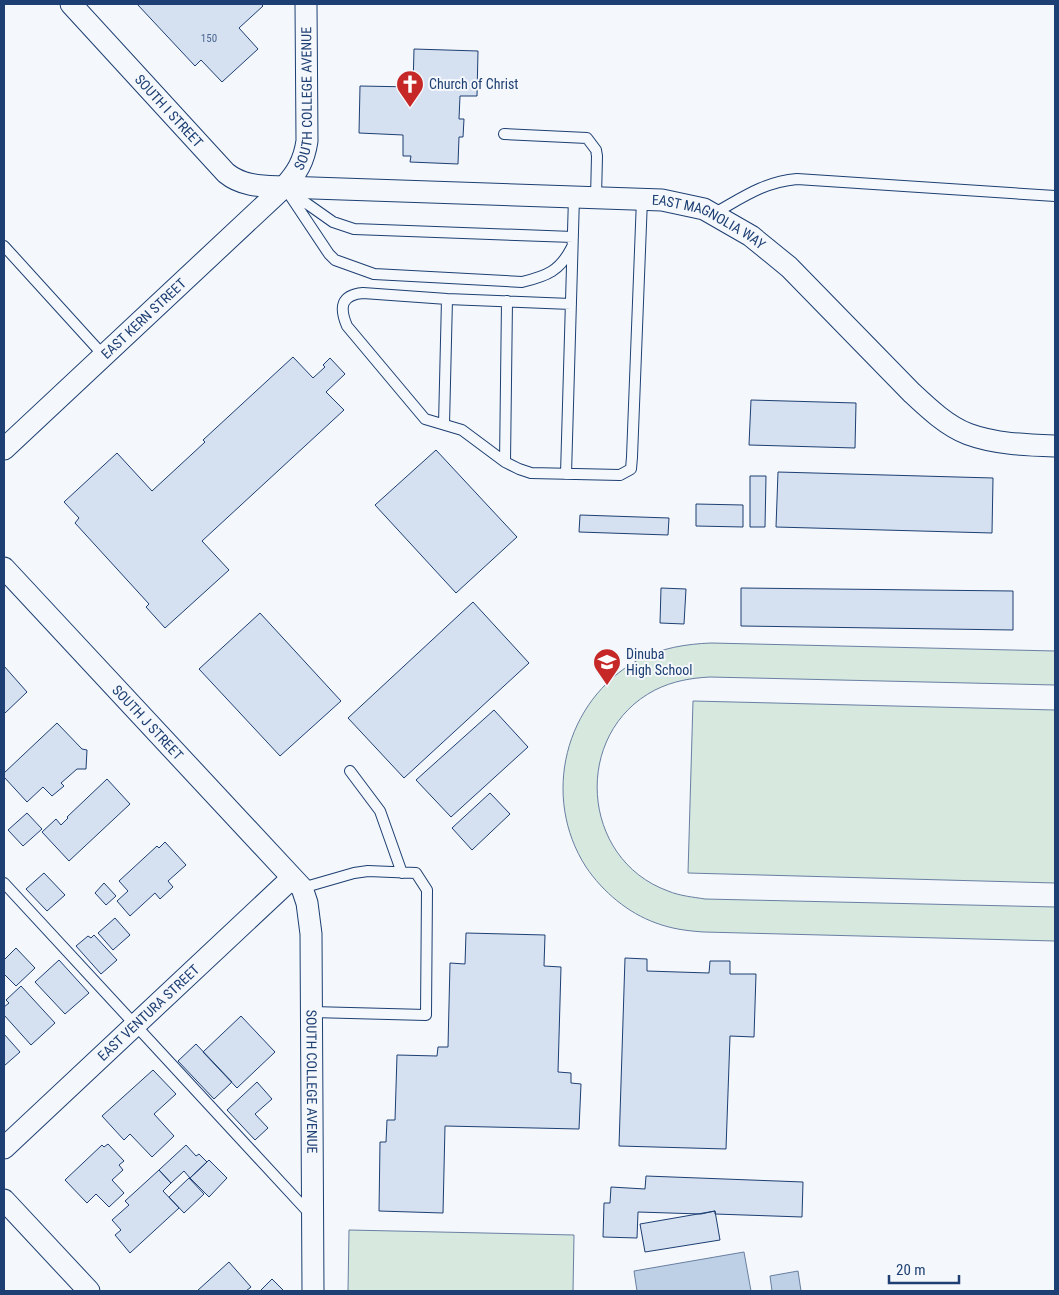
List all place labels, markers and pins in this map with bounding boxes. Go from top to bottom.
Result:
church icon: Church of Christ [395,69,425,108]
place label: Church of Christ [429,76,518,92]
place label: Dinuba High School [626,646,693,678]
school or university icon: Dinuba High School [592,647,622,686]

